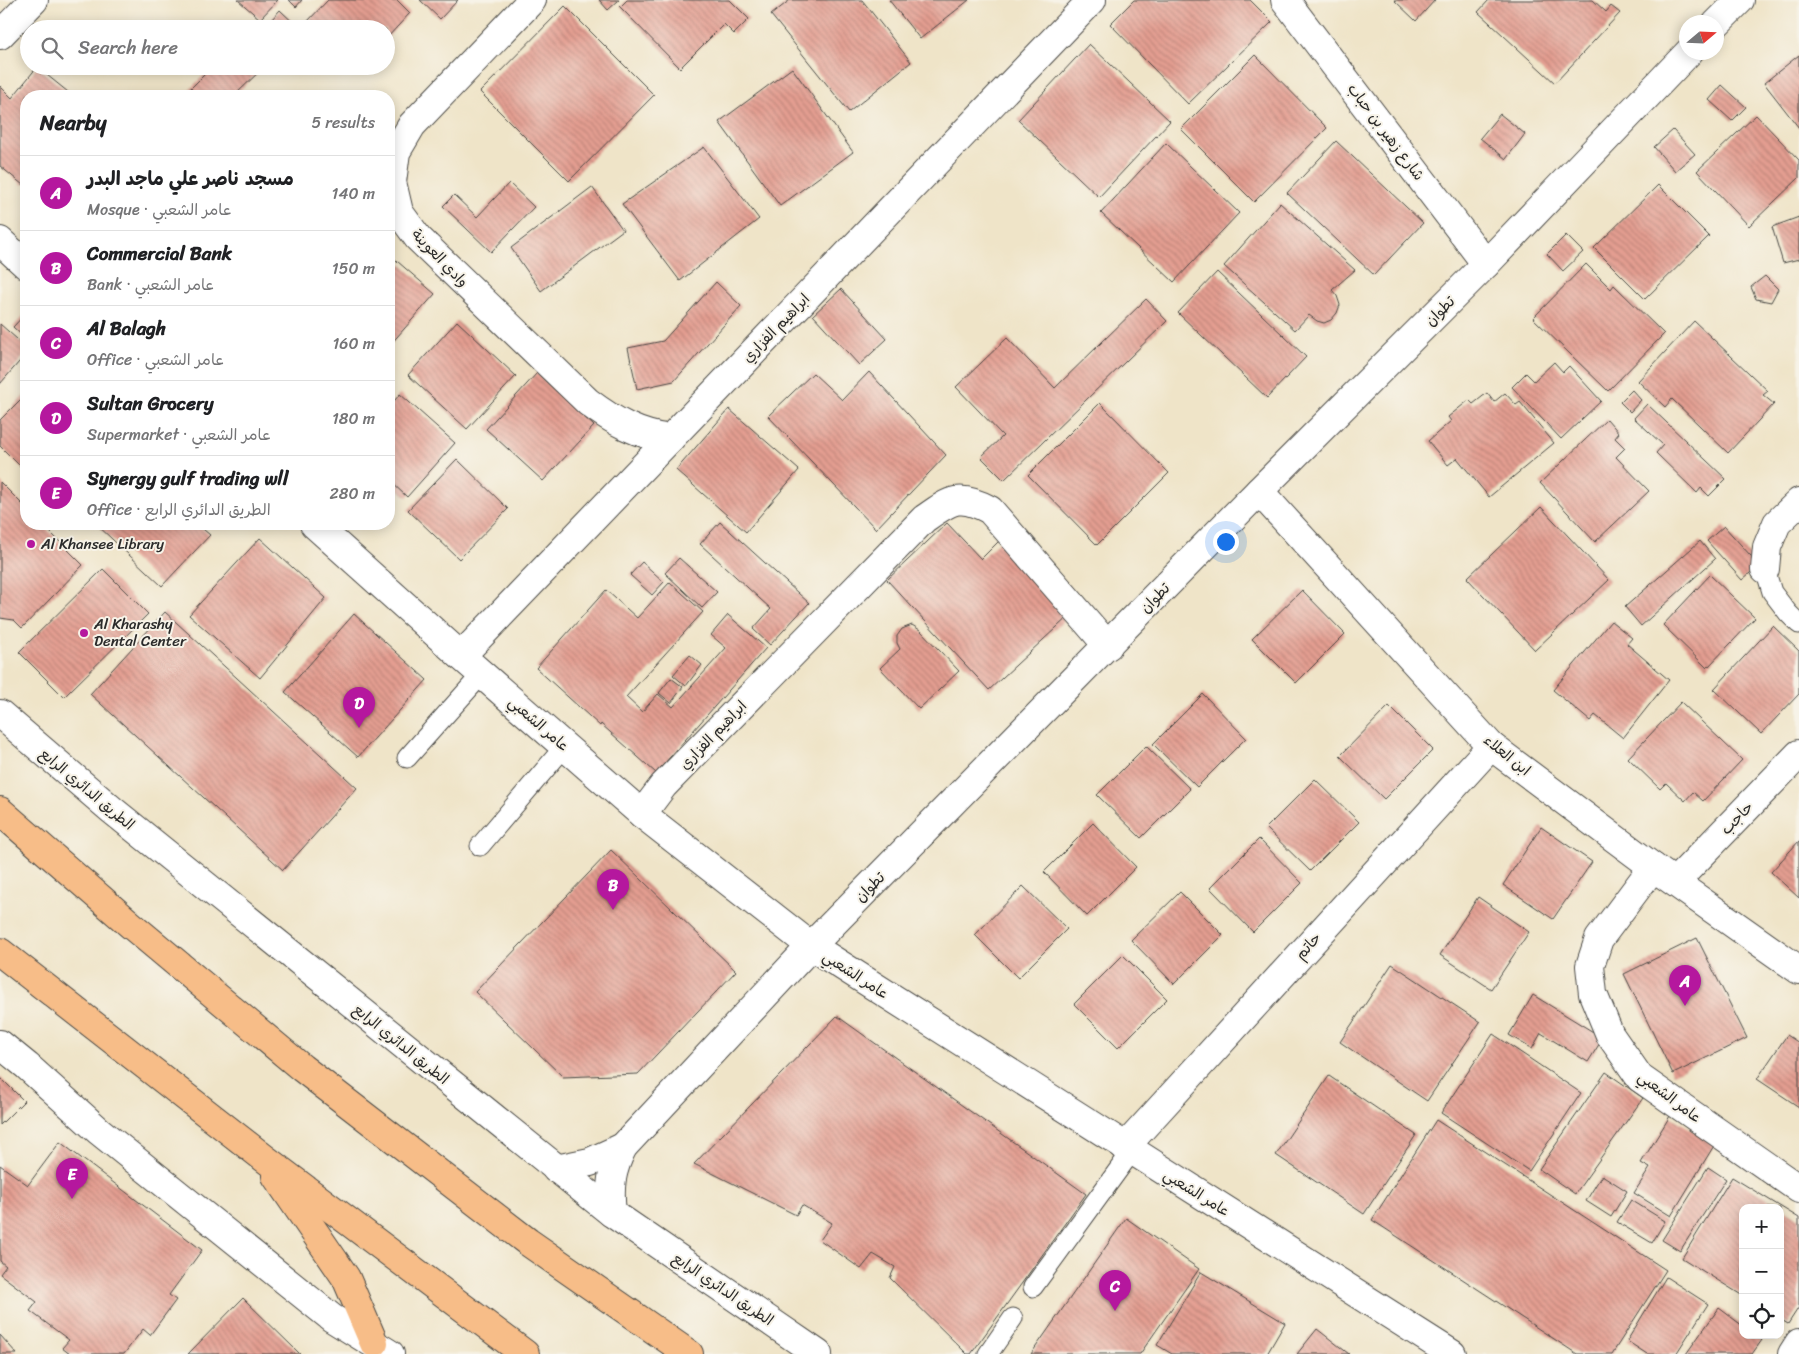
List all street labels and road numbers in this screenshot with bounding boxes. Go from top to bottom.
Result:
street label: شارع زهير بن حباب [1341,78,1431,186]
street label: وادي العوينة [405,222,475,294]
street label: ابراهيم الفزاري [736,287,816,369]
street label: تطوان [1418,289,1462,333]
street label: تطوان [1133,576,1177,620]
street label: عامر الشعبي [502,690,576,758]
street label: ابراهيم الفزاري [673,694,753,776]
street label: ابن العلاء [1477,728,1537,782]
street label: الطريق الدائري الرابع [33,741,141,837]
street label: حاجب [1714,795,1760,841]
street label: تطوان [848,865,892,909]
street label: حاتم [1288,926,1328,966]
street label: عامر الشعبي [817,944,895,1006]
street label: الطريق الدائري الرابع [347,997,455,1091]
street label: عامر الشعبي [1632,1064,1708,1130]
street label: عامر الشعبي [1158,1162,1236,1224]
street label: الطريق الدائري الرابع [667,1245,779,1333]

